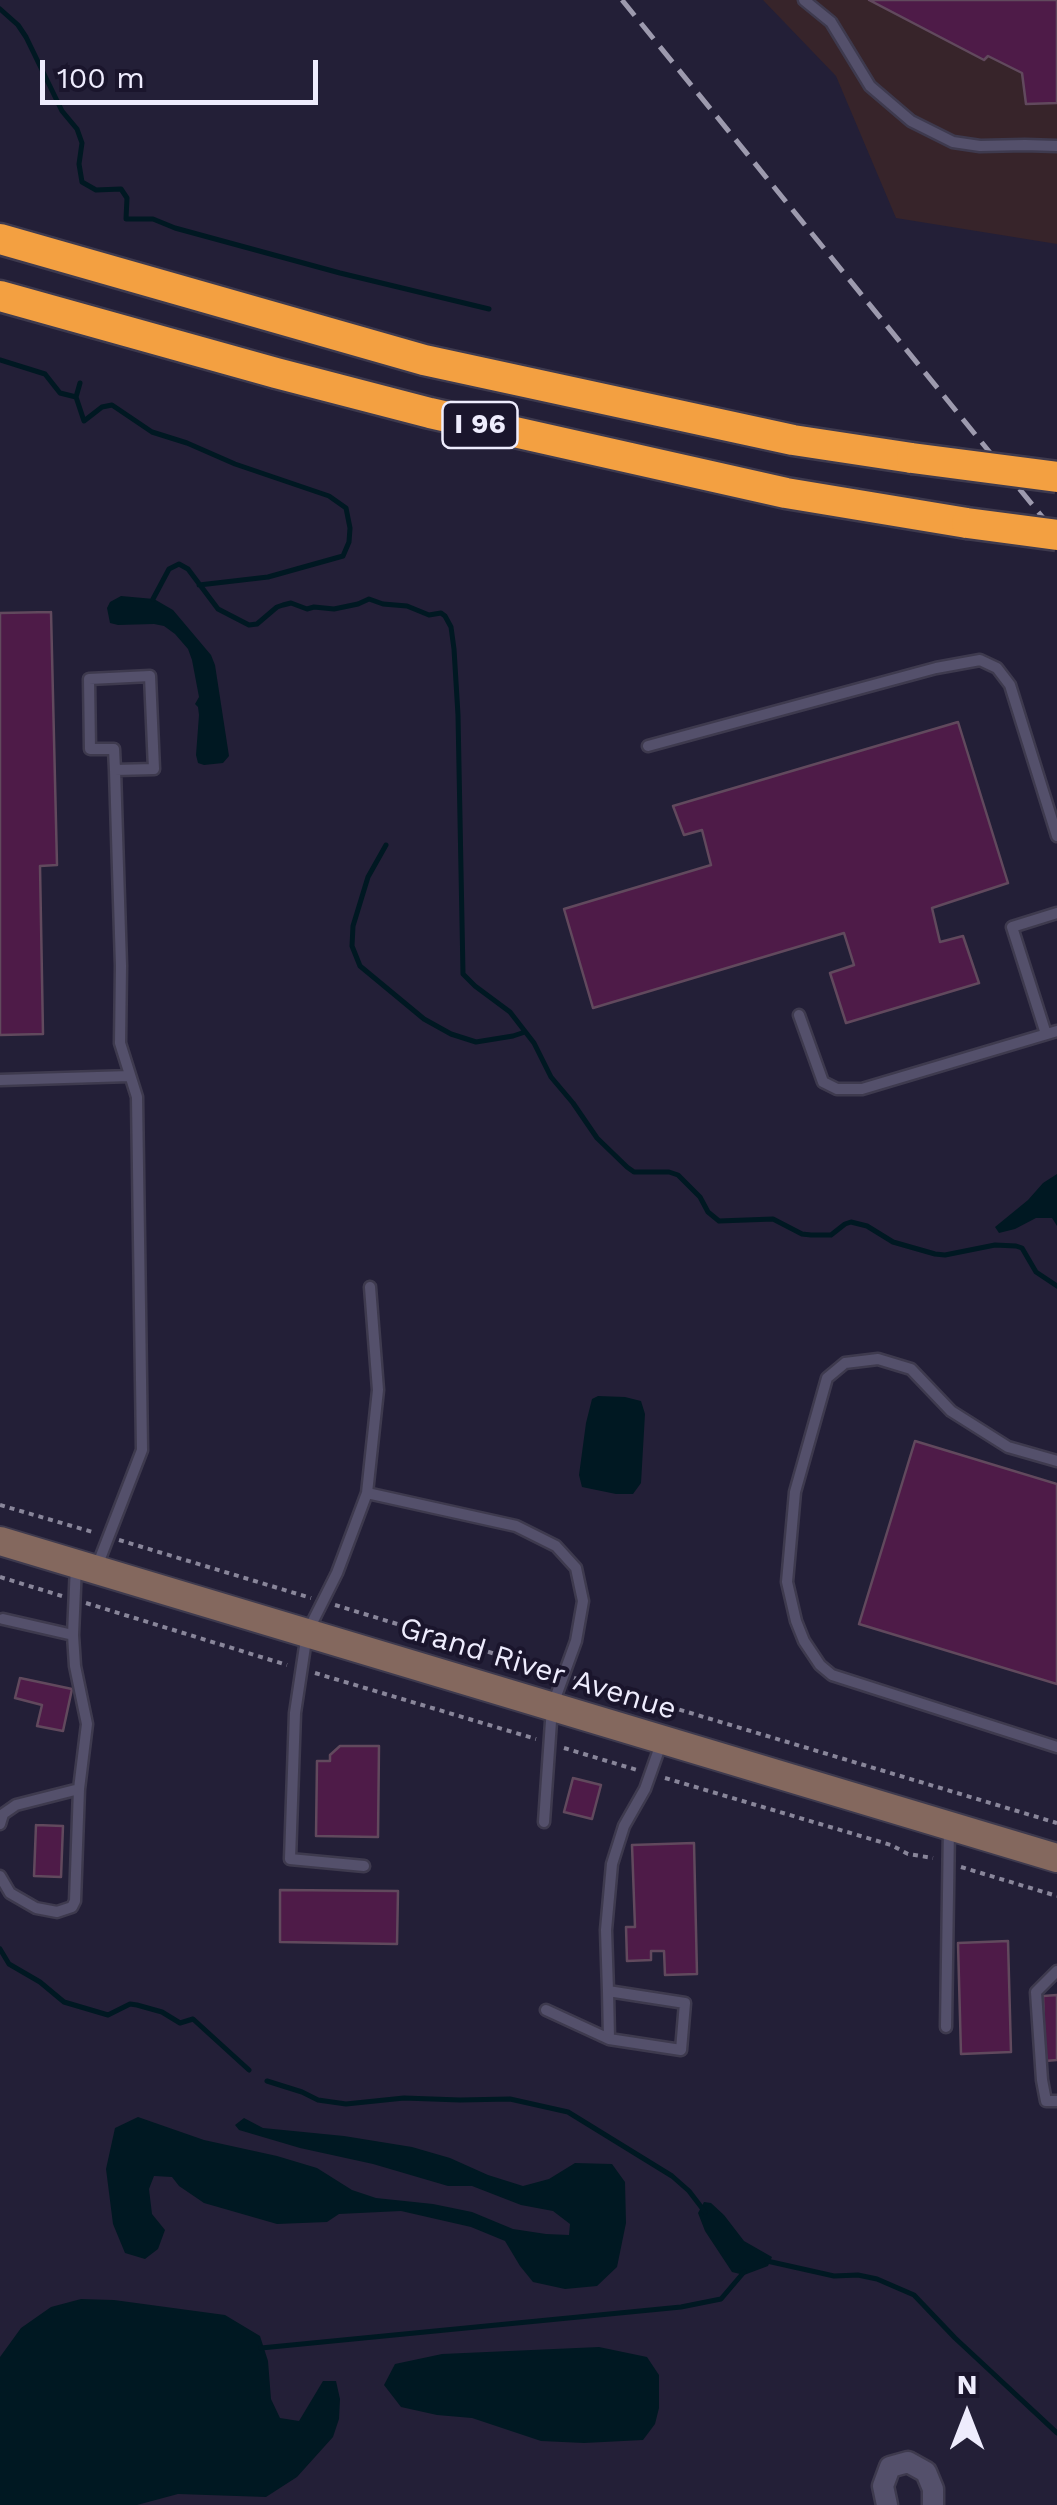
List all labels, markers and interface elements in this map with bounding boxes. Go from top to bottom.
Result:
scale bar [45,40,322,102]
text: 100 m [57,60,145,95]
road number: I 96 [442,402,518,448]
street label: Grand River Avenue [395,1610,681,1728]
north arrow [917,2365,1017,2465]
text: N [957,2368,977,2401]

